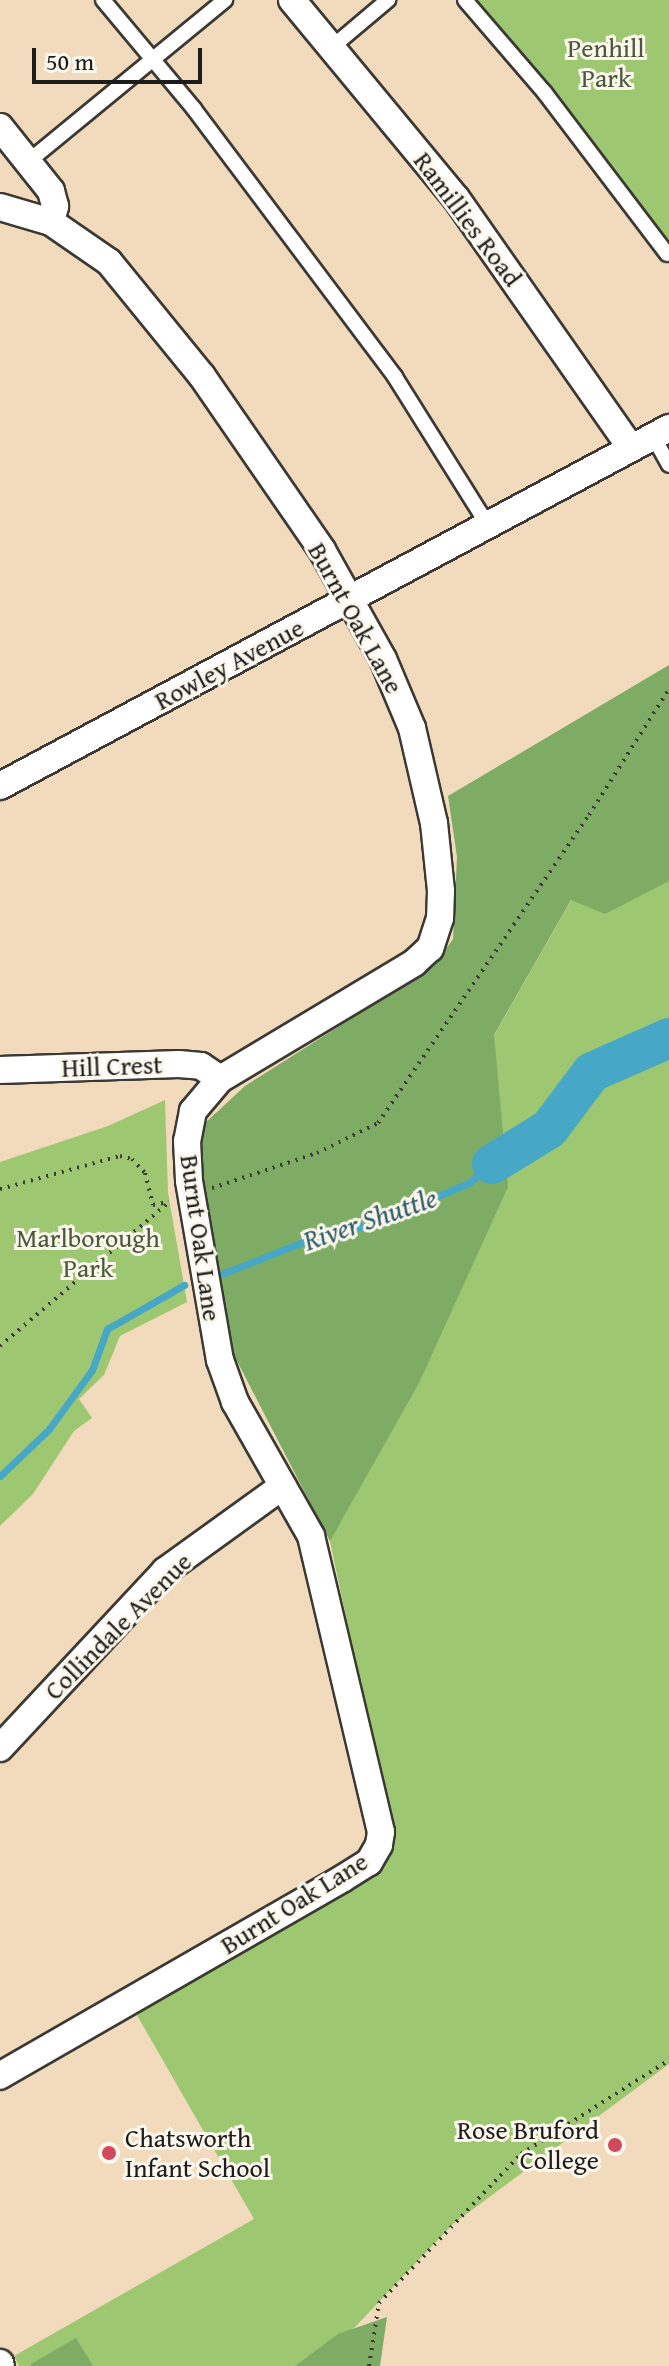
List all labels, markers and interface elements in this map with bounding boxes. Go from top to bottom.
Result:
scale bar [36,32,206,82]
park label: Penhill Park [567,32,645,94]
text: 50 m [46,44,94,79]
street label: Ramillies Road [407,146,529,292]
street label: Burnt Oak Lane [302,537,410,699]
street label: Rowley Avenue [149,612,309,716]
street label: Hill Crest [61,1049,163,1083]
street label: Burnt Oak Lane [174,1153,228,1323]
water label: River Shuttle [299,1180,441,1258]
park label: Marlborough Park [16,1222,160,1284]
street label: Collindale Avenue [38,1546,198,1706]
street label: Burnt Oak Lane [215,1845,373,1961]
place label: Rose Bruford College [457,2114,599,2176]
place label: Chatsworth Infant School [125,2122,270,2184]
marker: Rose Bruford College [606,2136,624,2154]
marker: Chatsworth Infant School [100,2144,118,2162]

